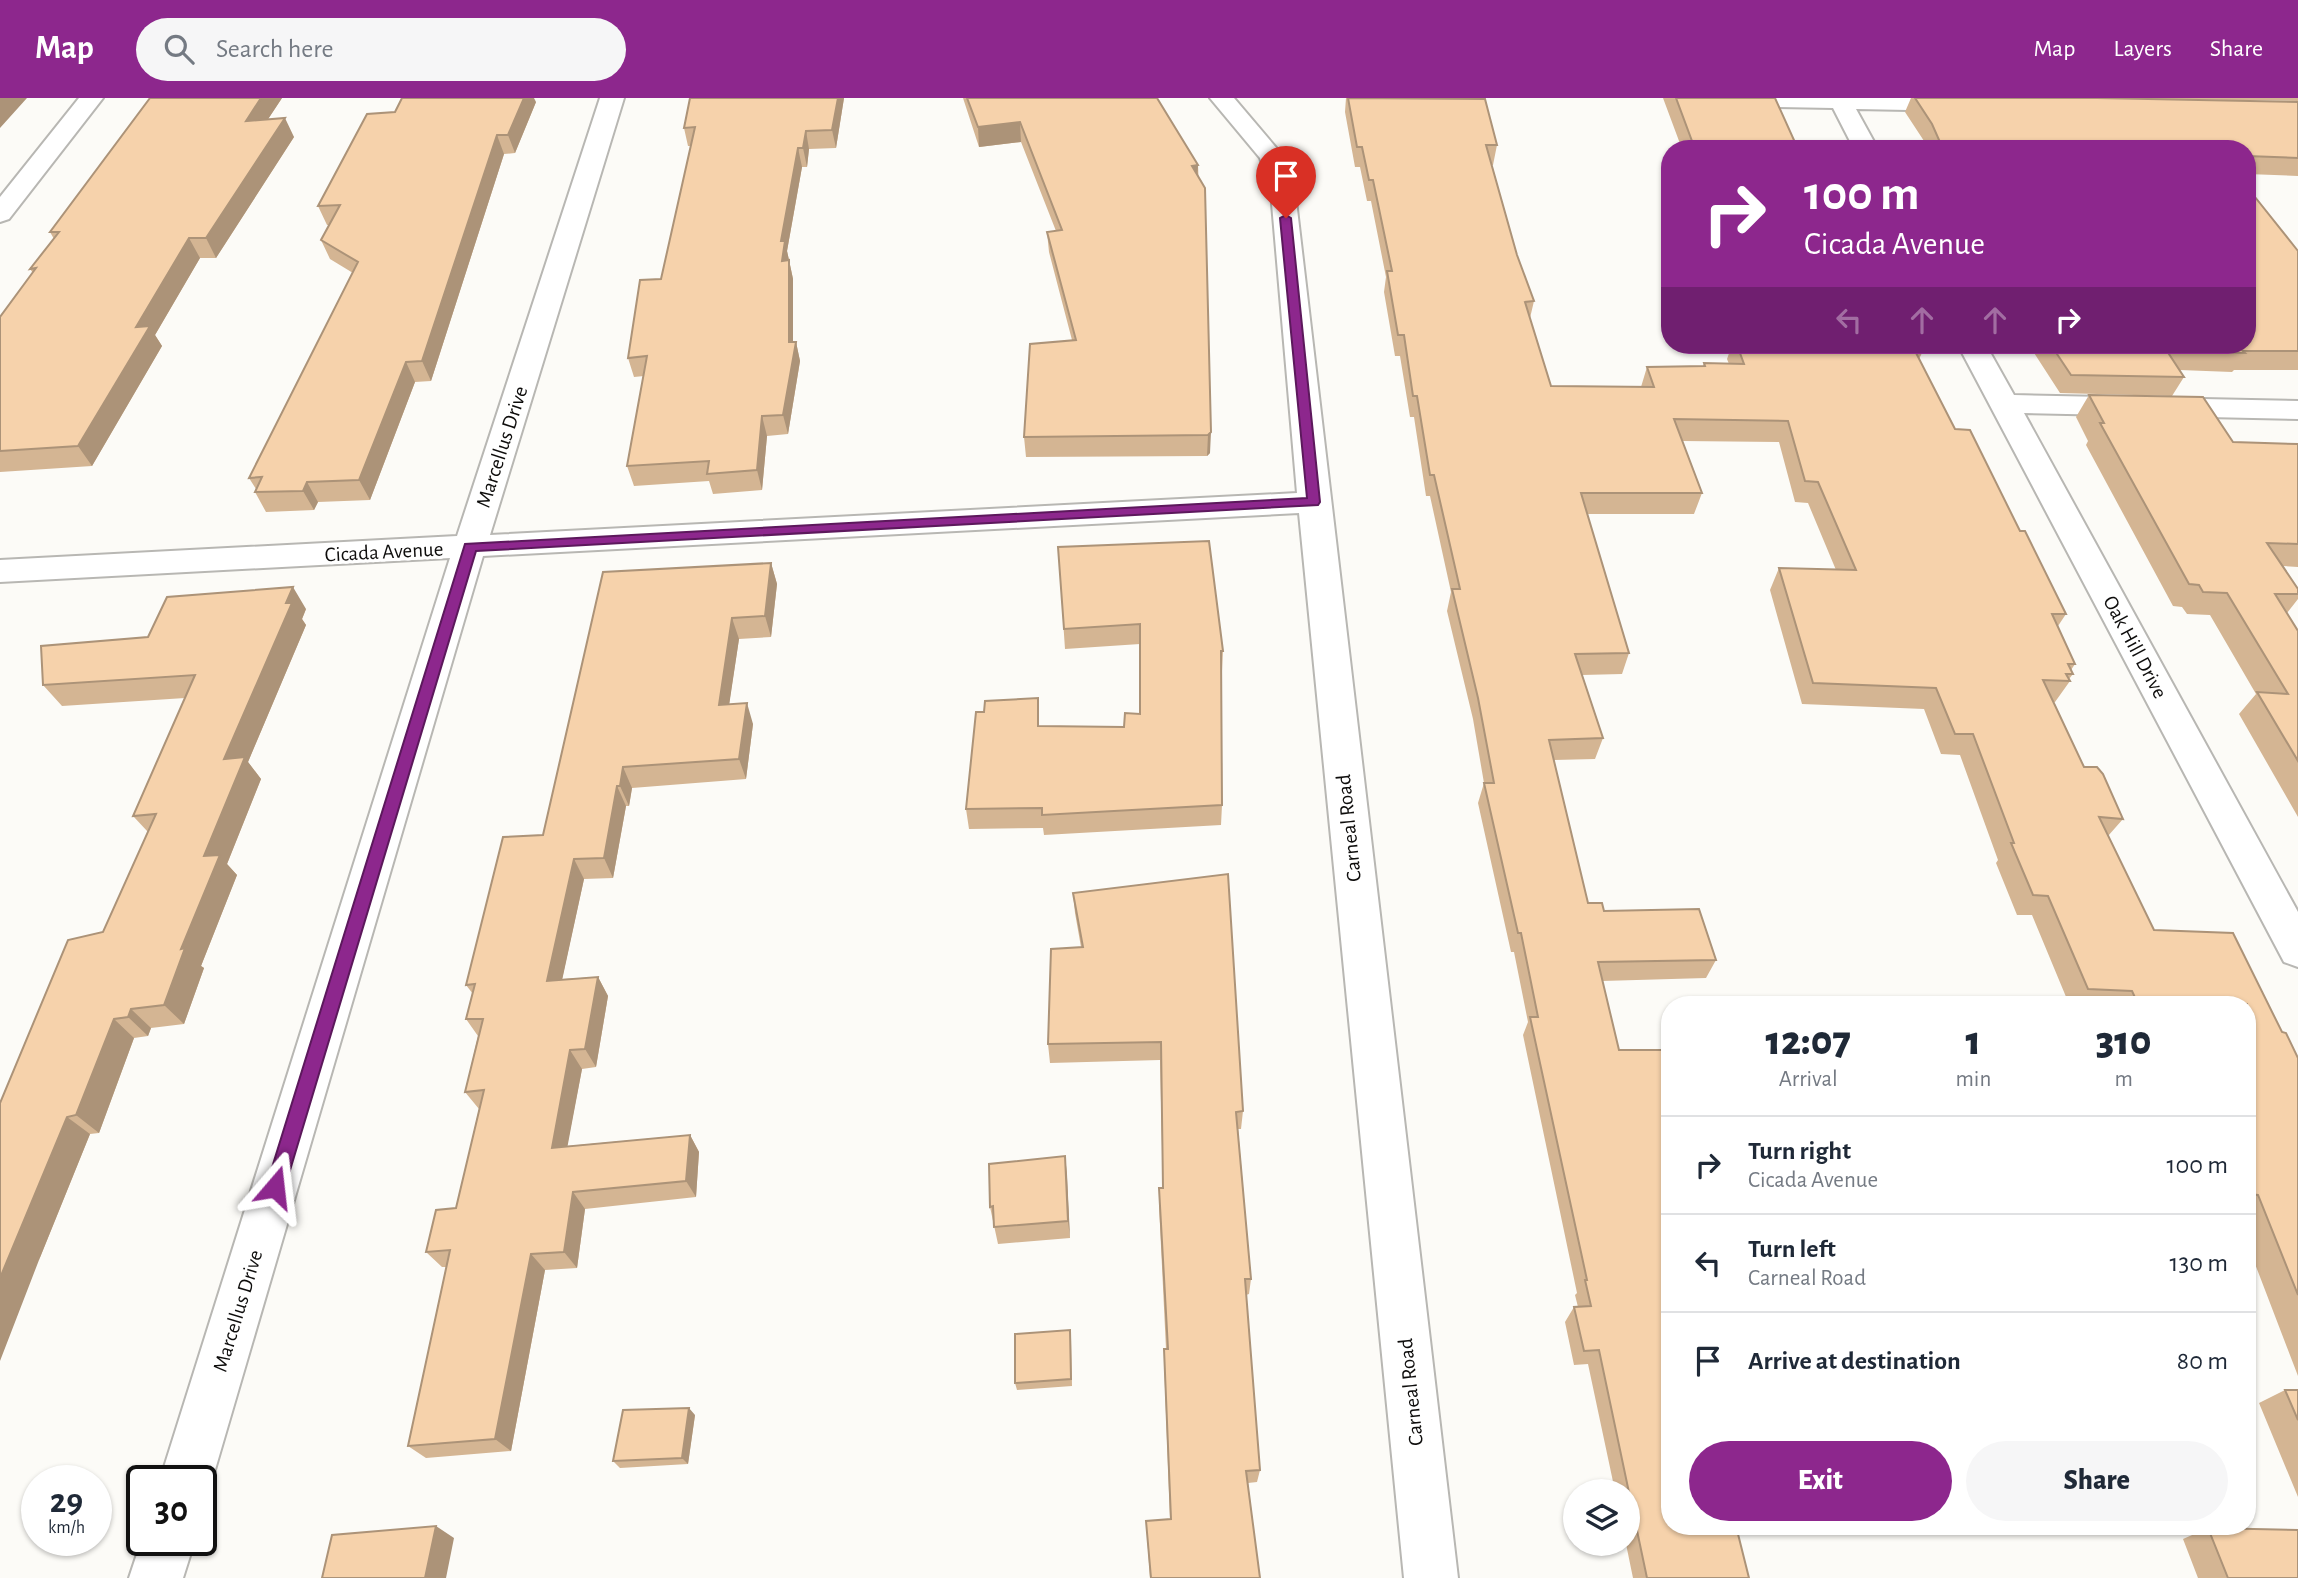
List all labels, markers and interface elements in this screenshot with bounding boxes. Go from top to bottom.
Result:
search box [136,18,626,81]
icon: search [160,30,198,68]
text: Map [35,32,94,65]
text: Search here [216,36,334,62]
text: Map [2033,37,2075,61]
text: Layers [2113,37,2172,61]
text: Share [2210,37,2263,61]
pin [1256,146,1316,218]
icon: arrive [1267,157,1305,195]
icon: right [1689,168,1780,259]
text: 100 m [1804,170,1920,219]
text: Cicada Avenue [1804,228,1985,260]
icon: left [1830,301,1868,339]
icon: ahead [1903,301,1941,339]
icon: ahead [1976,301,2014,339]
icon: right [2049,301,2087,339]
street label: Marcellus Drive [472,384,532,510]
street label: Cicada Avenue [324,538,444,566]
street label: Oak Hill Drive [2099,592,2171,702]
street label: Carneal Road [1333,773,1365,883]
text: 12:07 [1766,1020,1851,1062]
text: 1 [1966,1020,1981,1062]
text: 310 [2096,1020,2151,1062]
text: Arrival [1779,1068,1838,1091]
text: min [1955,1068,1991,1091]
text: m [2114,1068,2133,1091]
text: Turn right [1748,1138,1851,1164]
icon: right [1689,1146,1727,1184]
position arrow [238,1150,312,1224]
text: 100 m [2167,1152,2228,1178]
text: Cicada Avenue [1748,1169,1878,1192]
text: Turn left [1748,1236,1836,1262]
icon: left [1689,1244,1727,1282]
street label: Marcellus Drive [209,1247,267,1375]
text: 130 m [2170,1250,2228,1276]
text: Carneal Road [1748,1267,1866,1290]
street label: Carneal Road [1395,1337,1427,1447]
icon: arrive [1689,1342,1727,1380]
text: Arrive at destination [1748,1348,1961,1374]
text: 80 m [2177,1348,2228,1374]
button: Exit [1689,1441,1952,1521]
button: Share [1966,1441,2228,1521]
speed limit sign: 30 [126,1465,217,1556]
map controls [1563,1479,1640,1556]
button: layers [1563,1479,1640,1556]
text: 29 [50,1484,83,1519]
text: km/h [48,1519,85,1537]

